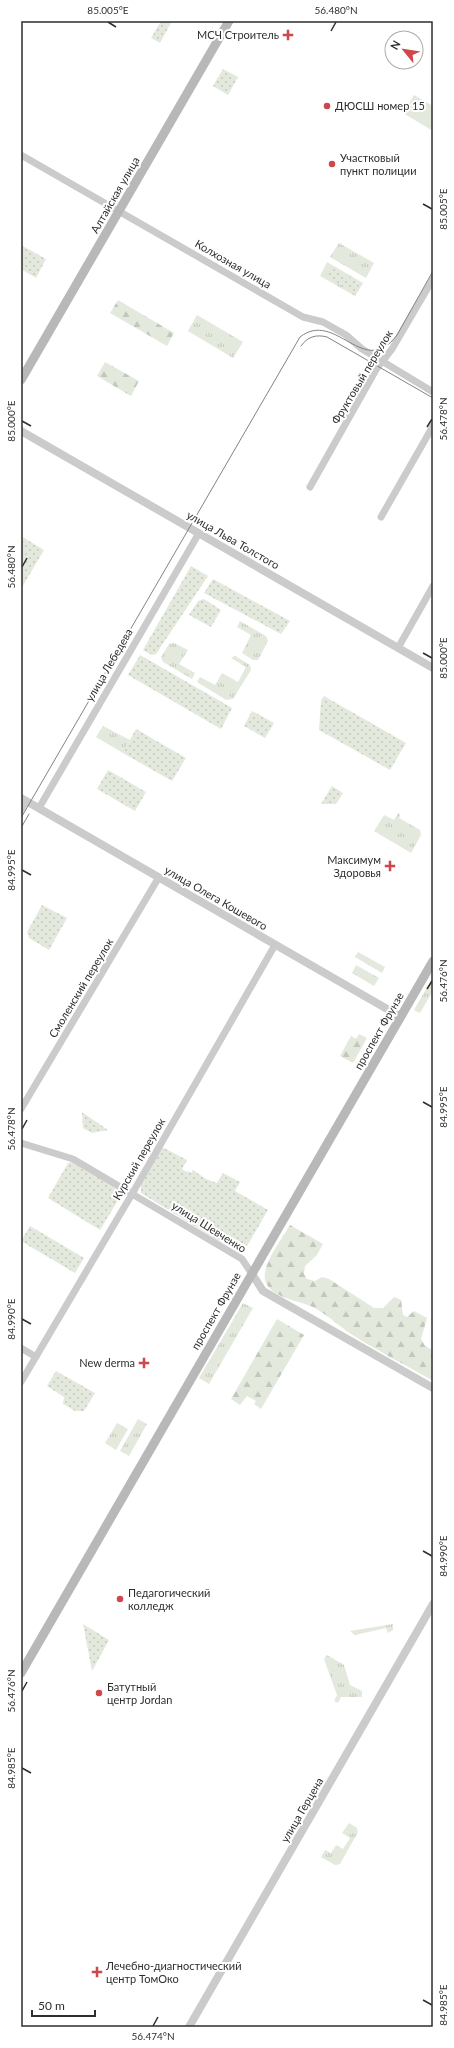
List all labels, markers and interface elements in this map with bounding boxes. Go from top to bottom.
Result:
text: 85.005°E [87,4,129,16]
text: 56.480°N [314,4,358,16]
place label: МСЧ Строитель [197,28,279,41]
marker: МСЧ Строитель [282,29,294,41]
north arrow [384,30,424,70]
text: N [387,38,403,52]
place label: ДЮСШ номер 15 [335,99,425,112]
marker: ДЮСШ номер 15 [322,101,332,111]
place label: Участковый пункт полиции [340,151,416,177]
street label: Алтайская улица [87,154,142,235]
marker: Участковый пункт полиции [327,159,337,169]
text: 85.005°E [437,188,449,230]
street label: Колхозная улица [193,237,274,291]
street label: Фруктовый переулок [328,327,395,426]
text: 56.478°N [437,397,449,441]
text: 85.000°E [5,400,17,442]
street label: улица Льва Толстого [185,508,282,571]
text: 56.480°N [5,545,17,589]
street label: улица Лебедева [82,626,135,704]
text: 85.000°E [437,637,449,679]
text: 84.995°E [5,849,17,891]
place label: Максимум Здоровья [327,853,381,879]
marker: Максимум Здоровья [384,860,396,872]
street label: улица Олега Кошевого [163,863,270,932]
street label: Смоленский переулок [46,936,115,1040]
text: 56.476°N [437,959,449,1003]
street label: проспект Фрунзе [351,990,406,1072]
text: 84.995°E [437,1086,449,1128]
text: 56.478°N [5,1107,17,1151]
street label: Курский переулок [110,1115,167,1202]
street label: улица Шевченко [170,1198,249,1255]
street label: проспект Фрунзе [188,1270,243,1352]
text: 84.990°E [5,1298,17,1340]
place label: New derma [79,1356,135,1369]
marker: New derma [138,1357,150,1369]
text: 84.990°E [437,1535,449,1577]
place label: Педагогический колледж [128,1586,210,1612]
marker: Педагогический колледж [115,1594,125,1604]
text: 56.476°N [5,1669,17,1713]
place label: Батутный центр Jordan [107,1680,172,1706]
marker: Батутный центр Jordan [94,1688,104,1698]
text: 84.985°E [5,1747,17,1789]
street label: улица Герцена [278,1775,325,1845]
place label: Лечебно-диагностический центр ТомОко [105,1959,241,1985]
marker: Лечебно-диагностический центр ТомОко [91,1966,103,1978]
text: 84.985°E [437,1984,449,2026]
scale bar [32,1992,95,2018]
text: 50 m [38,1998,65,2013]
text: 56.474°N [131,2030,175,2042]

